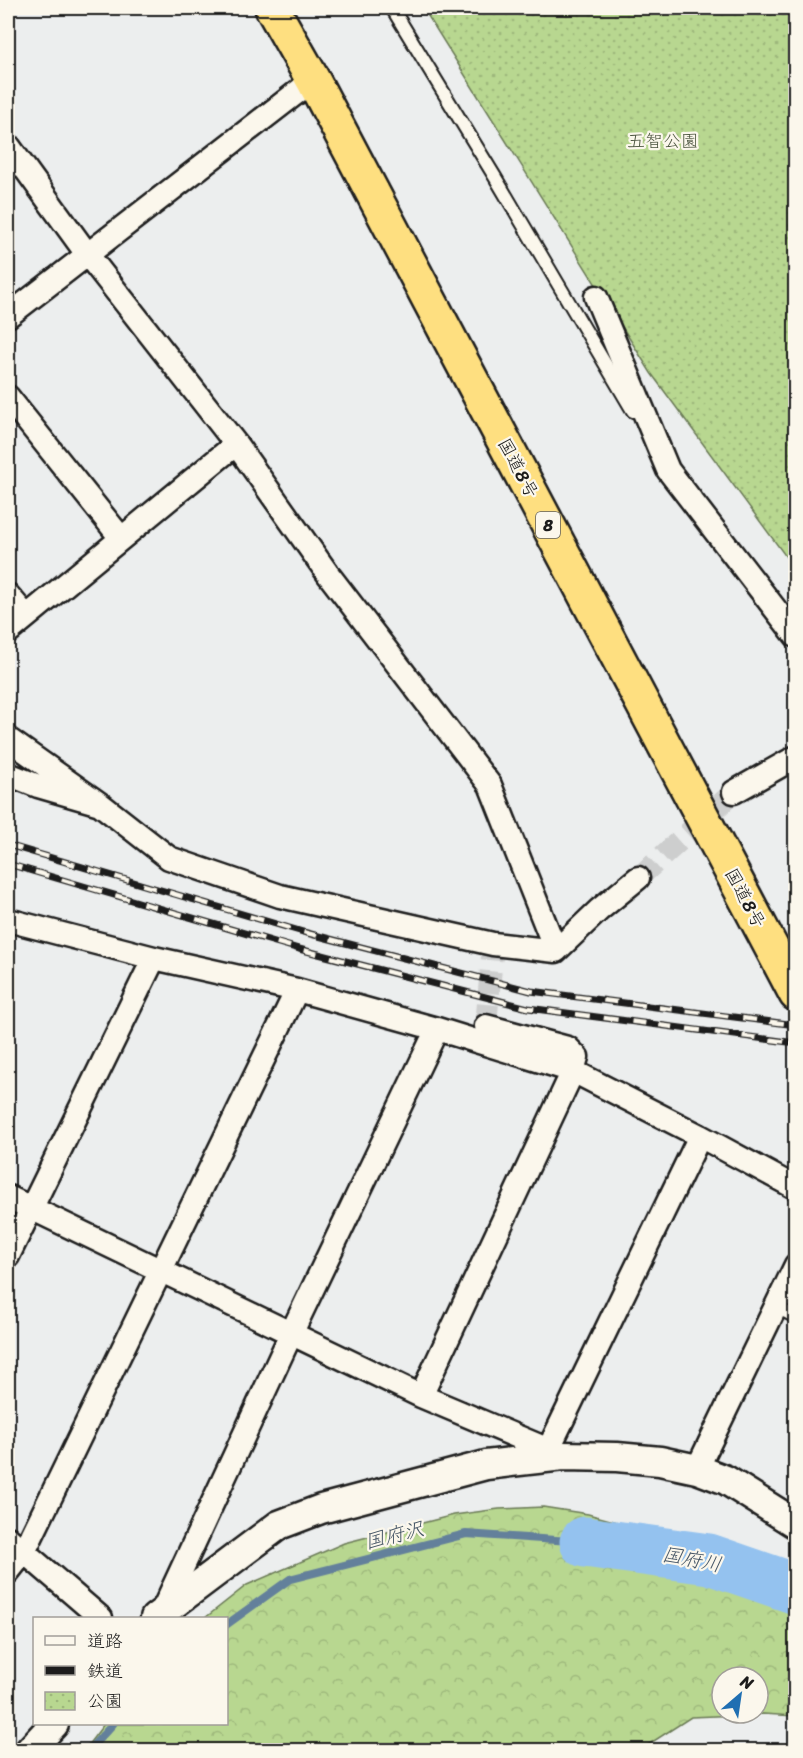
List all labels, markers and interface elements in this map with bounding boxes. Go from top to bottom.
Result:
park label: 五智公園 [627,125,699,157]
street label: 国道8号 [489,432,547,504]
road number: 8 [536,512,560,538]
street label: 国道8号 [716,862,774,934]
water label: 国府沢 [361,1511,428,1560]
water label: 国府川 [659,1537,725,1582]
legend [33,1617,228,1725]
text: 道路 [87,1625,123,1657]
text: 鉄道 [87,1655,123,1687]
north arrow [710,1665,770,1725]
text: N [734,1666,760,1698]
text: 公園 [87,1685,123,1717]

